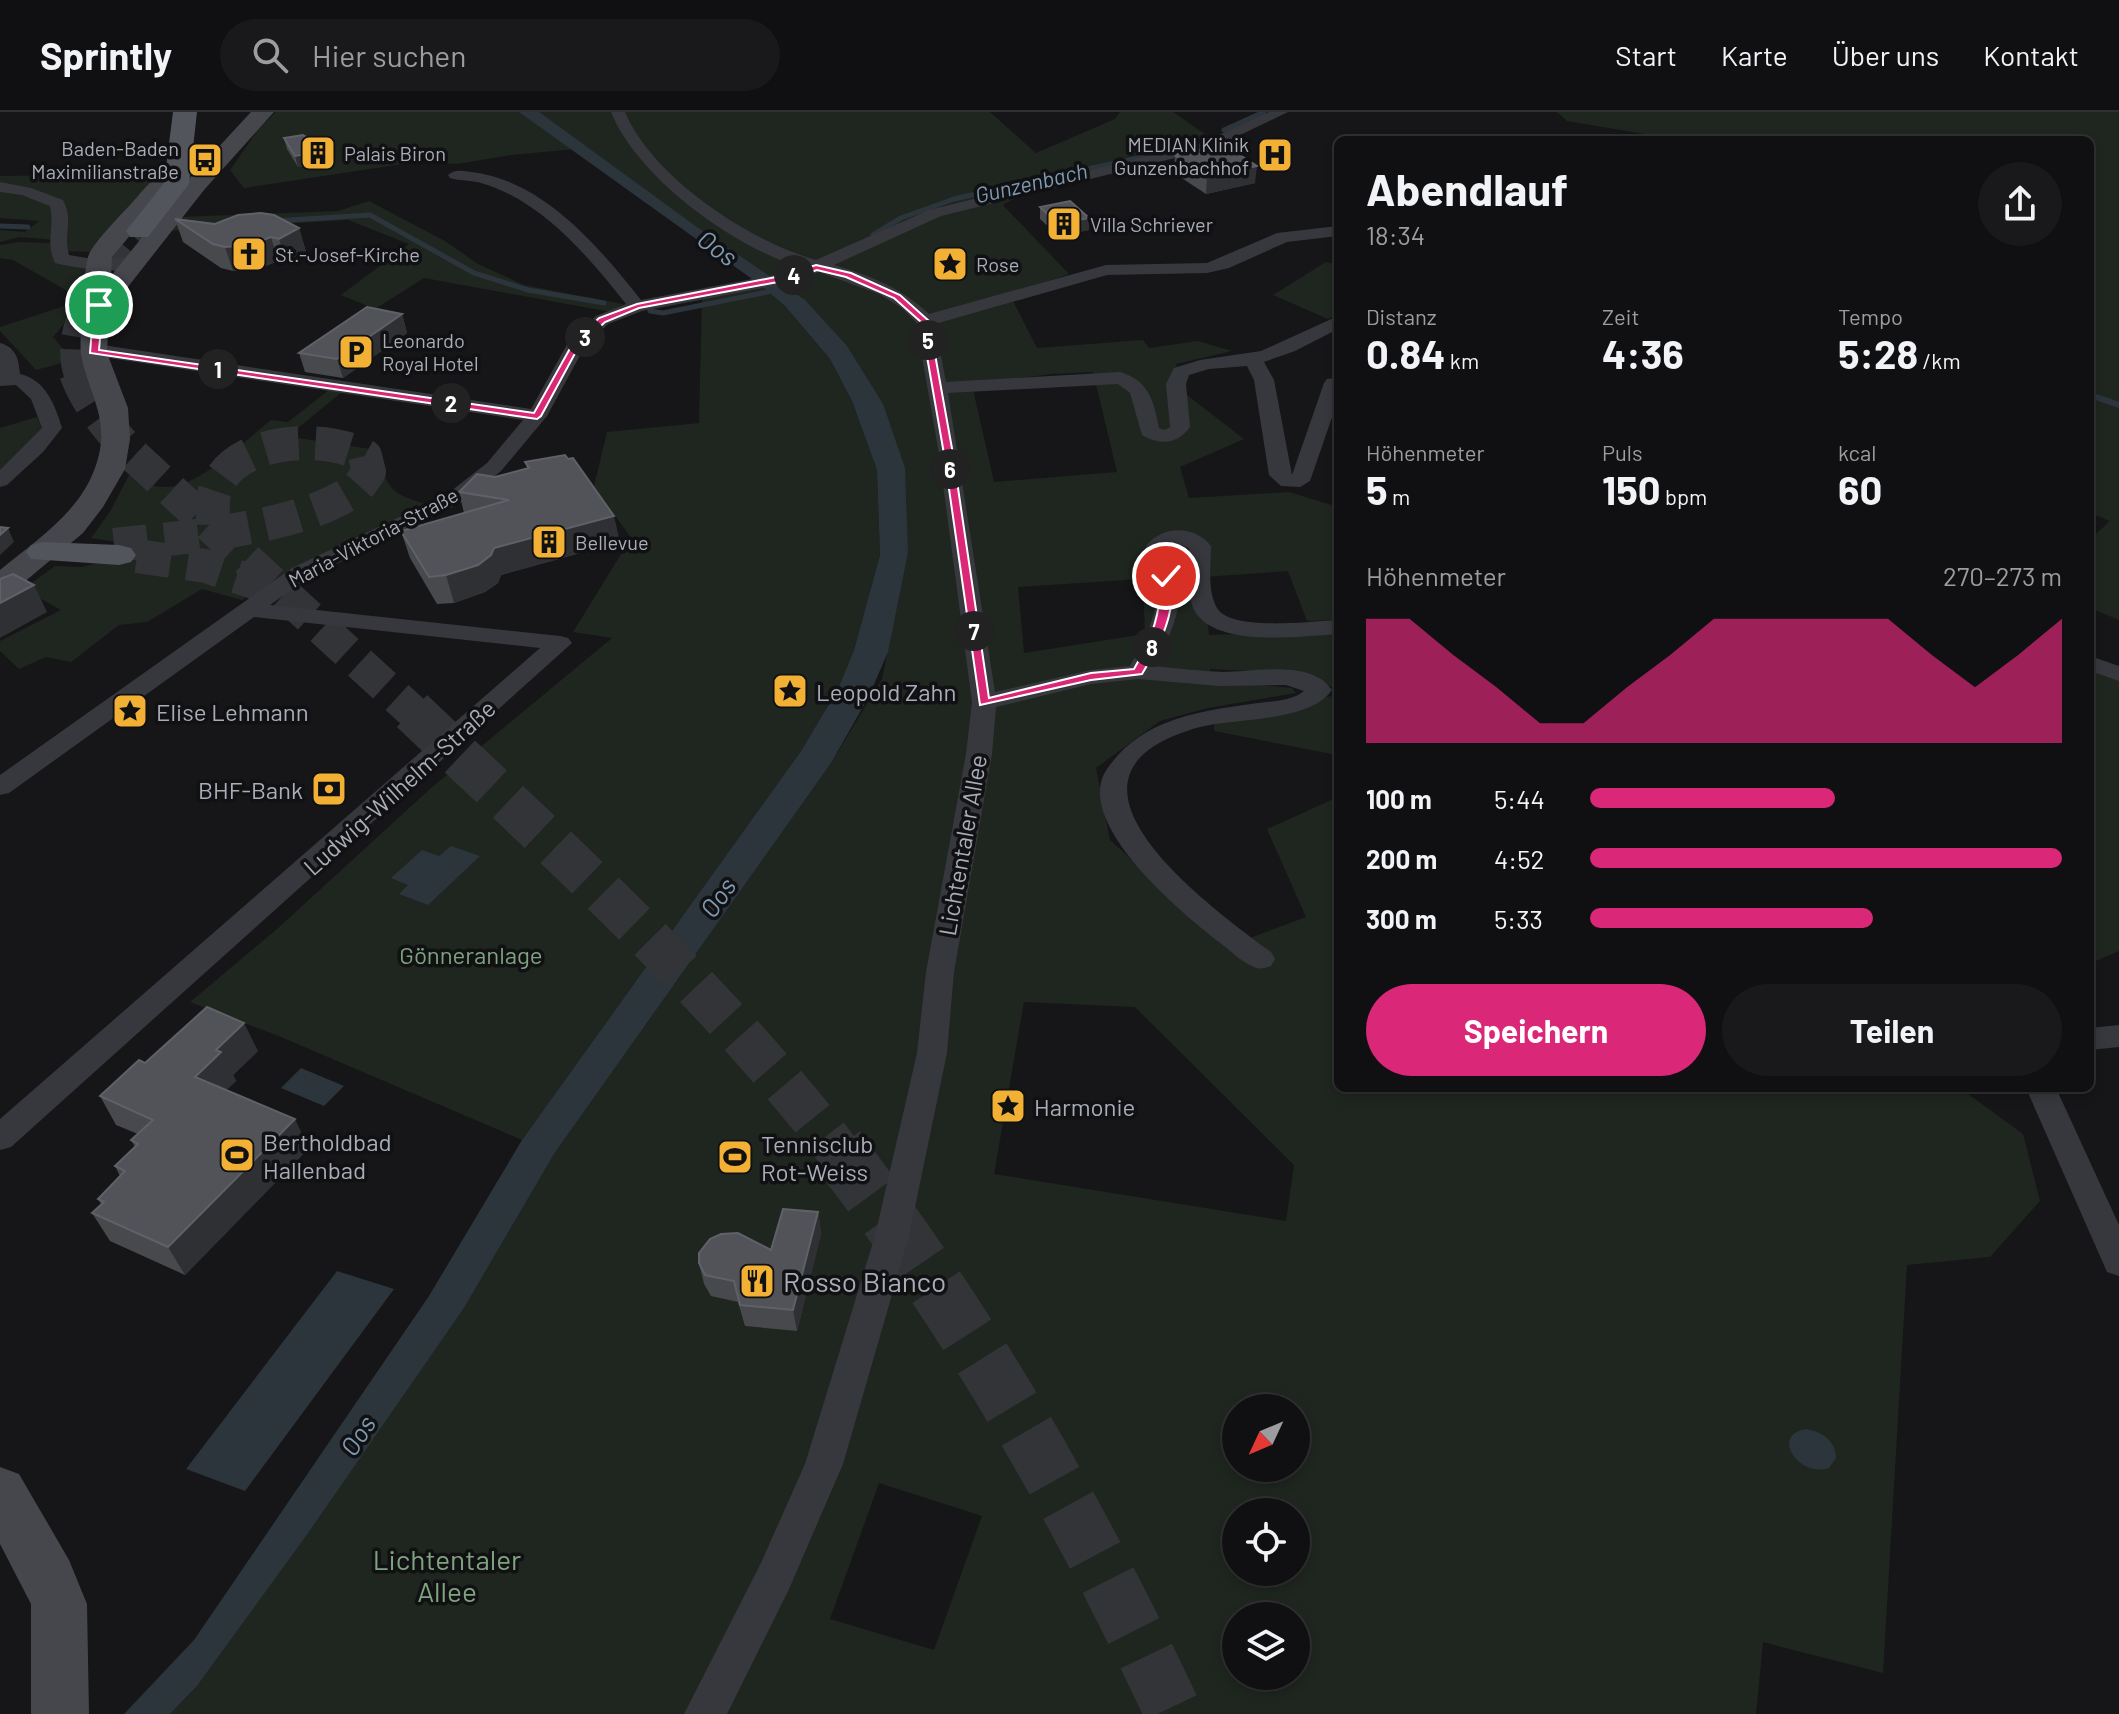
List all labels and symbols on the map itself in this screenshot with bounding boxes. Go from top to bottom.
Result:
place label: MEDIAN Klinik Gunzenbachhof [1114,132,1249,179]
building icon: Palais Biron [299,134,337,172]
place label: Baden-Baden Maximilianstraße [31,136,179,183]
hospital icon: MEDIAN Klinik Gunzenbachhof [1256,136,1294,174]
bus stop icon: Baden-Baden Maximilianstraße [186,141,224,179]
place label: Palais Biron [344,141,446,165]
water label: Gunzenbach [972,156,1090,208]
building icon: Villa Schriever [1045,205,1083,243]
place label: Villa Schriever [1090,212,1213,236]
water label: Oos [692,222,744,272]
church icon: St.-Josef-Kirche [230,235,268,273]
place label: St.-Josef-Kirche [275,242,420,266]
place icon: Rose [931,245,969,283]
place label: Rose [976,252,1019,276]
pin: 4 [774,255,814,295]
pin [65,271,133,339]
pin: 3 [565,317,605,357]
pin: 5 [908,320,948,360]
place label: Leonardo Royal Hotel [382,328,479,375]
parking icon: Leonardo Royal Hotel [337,333,375,371]
pin: 1 [198,349,238,389]
pin: 2 [431,383,471,423]
pin: 6 [930,449,970,489]
street label: Maria-Viktoria-Straße [284,482,462,592]
building icon: Bellevue [530,523,568,561]
place label: Bellevue [575,530,649,554]
pin [1132,542,1200,610]
pin: 7 [954,611,994,651]
pin: 8 [1132,627,1172,667]
place icon: Leopold Zahn [771,672,809,710]
place label: Leopold Zahn [816,677,956,706]
place icon: Elise Lehmann [111,692,149,730]
street label: Ludwig-Wilhelm-Straße [297,693,501,881]
place label: Elise Lehmann [156,697,309,726]
street label: Lichtentaler Allee [932,752,992,938]
bank icon: BHF-Bank [310,770,348,808]
place label: BHF-Bank [198,775,303,804]
water label: Oos [692,871,742,923]
park label: Gönneranlage [399,940,543,969]
place icon: Harmonie [989,1087,1027,1125]
place label: Harmonie [1034,1092,1135,1121]
place label: Bertholdbad Hallenbad [263,1127,392,1184]
place label: Tennisclub Rot-Weiss [761,1129,873,1186]
sports icon: Bertholdbad Hallenbad [218,1136,256,1174]
sports icon: Tennisclub Rot-Weiss [716,1138,754,1176]
restaurant icon: Rosso Bianco [738,1262,776,1300]
place label: Rosso Bianco [783,1264,946,1298]
north arrow [1222,1394,1310,1482]
water label: Oos [333,1409,381,1461]
park label: Lichtentaler Allee [373,1542,521,1608]

